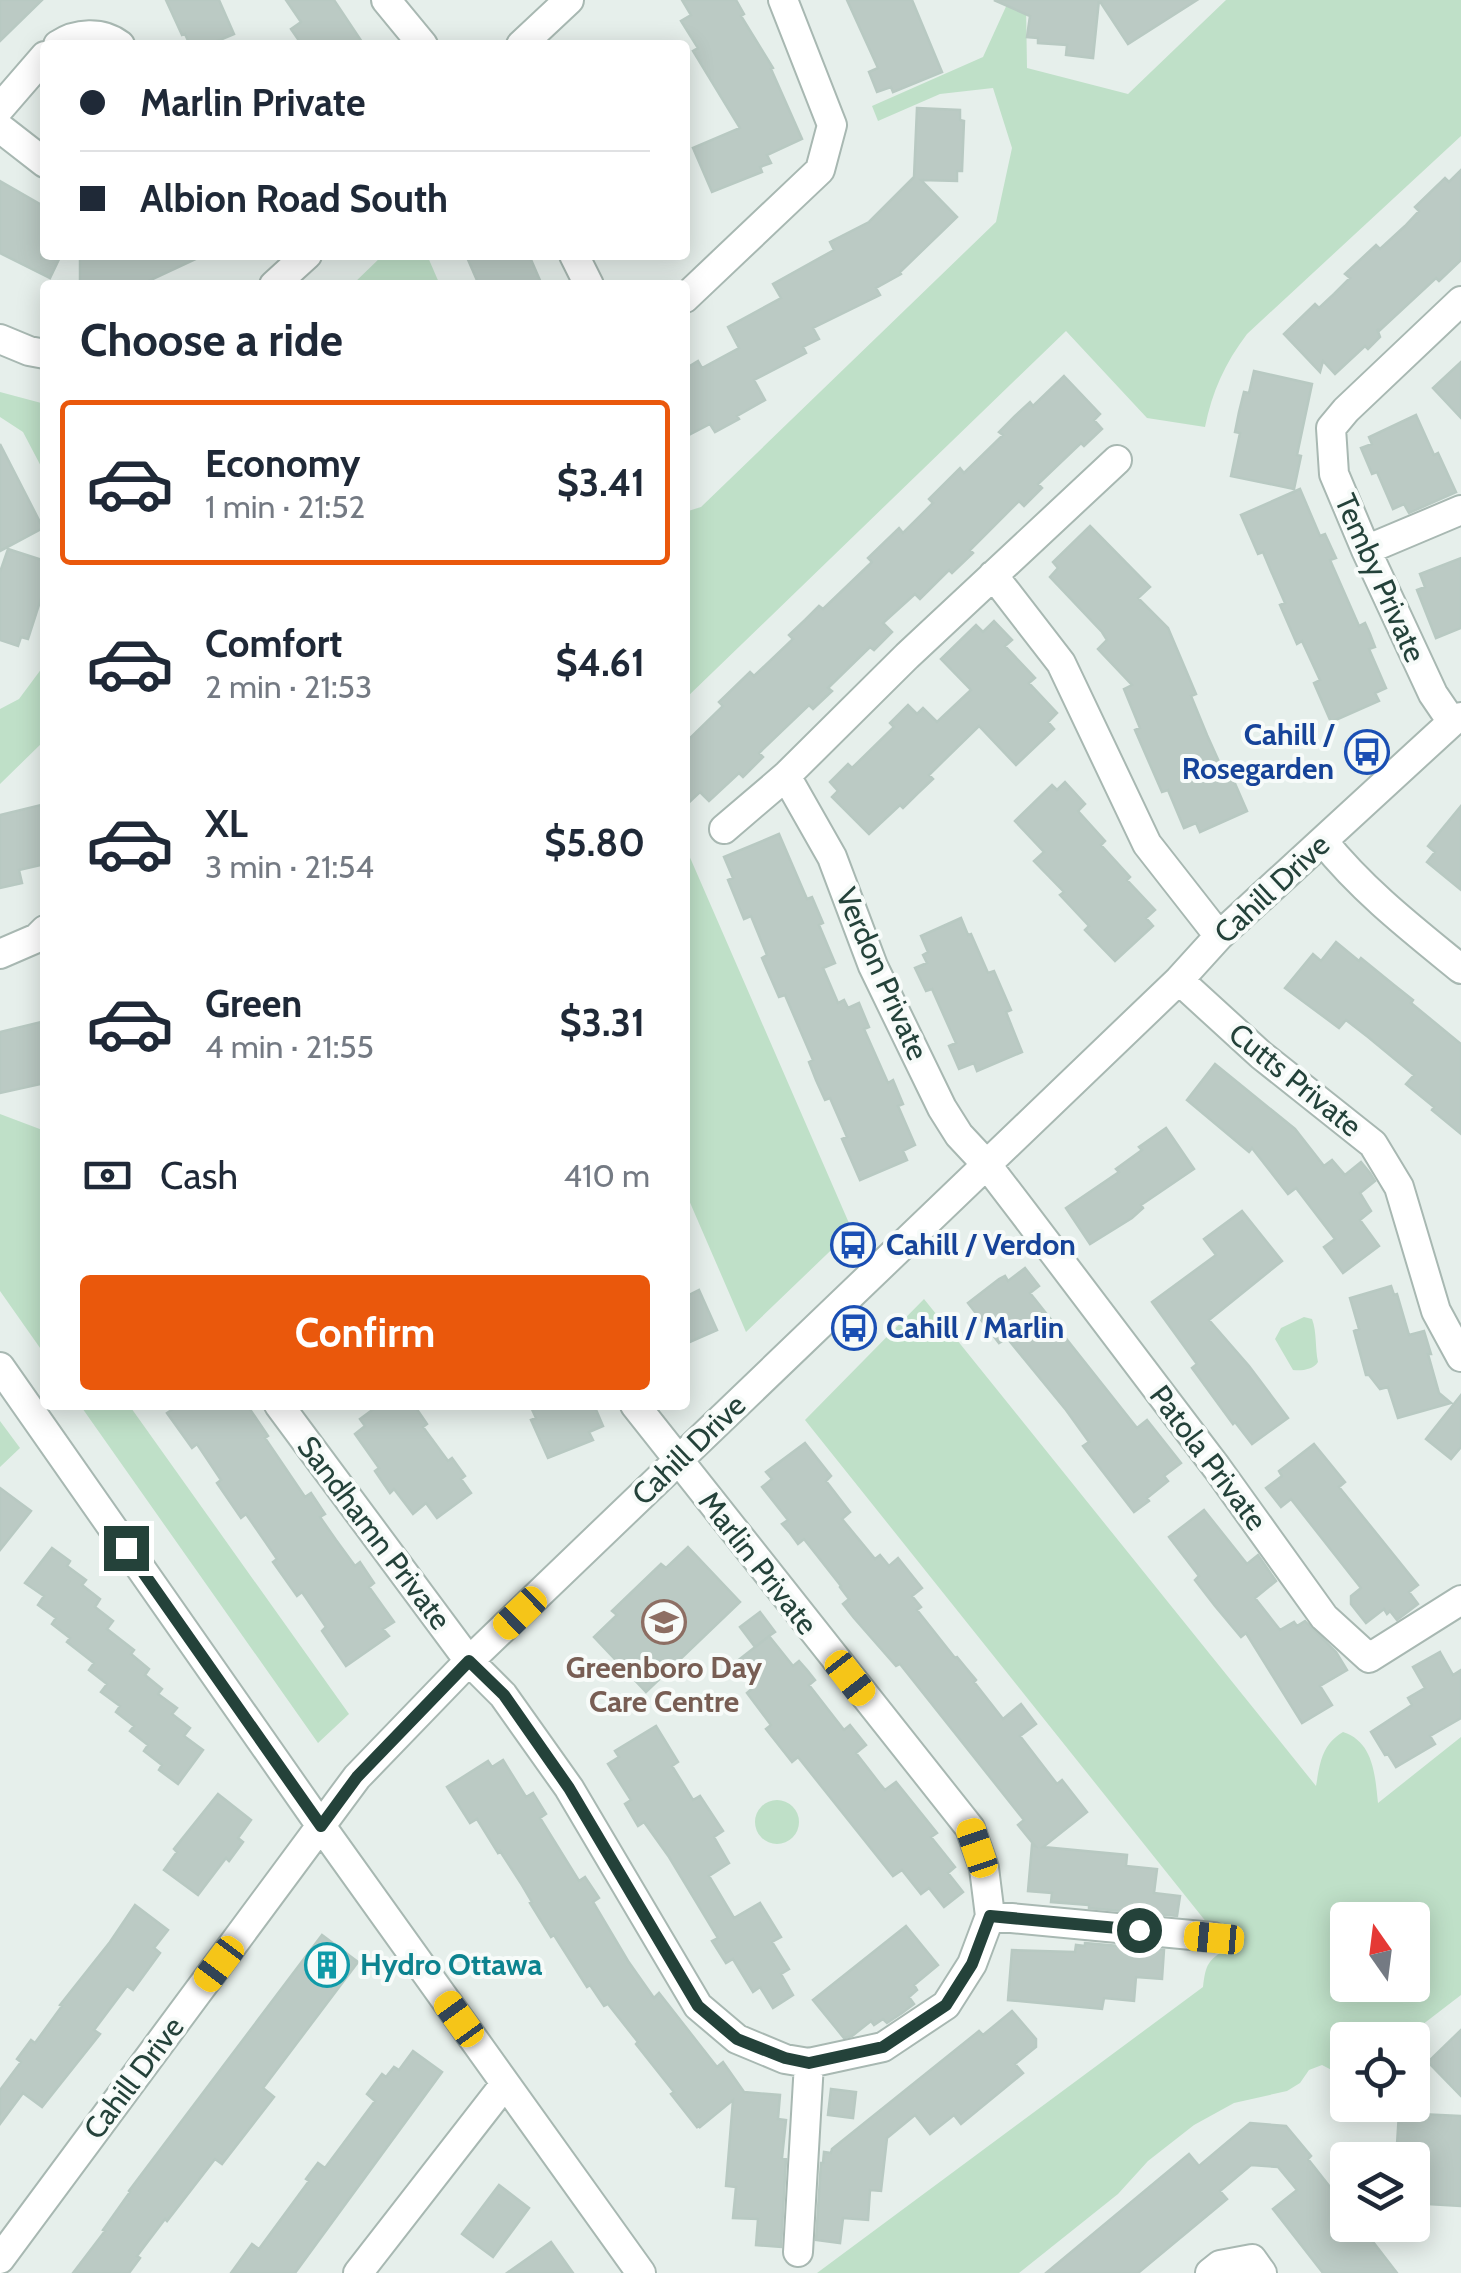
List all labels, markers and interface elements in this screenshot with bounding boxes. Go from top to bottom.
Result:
text: Marlin Private [140,79,365,126]
text: Albion Road South [140,175,448,222]
text: Choose a ride [80,313,343,367]
icon: car [85,438,175,528]
text: Economy [205,440,360,487]
text: $3.41 [557,459,645,506]
text: 1 min · 21:52 [205,487,365,526]
street label: Temby Private [1327,488,1434,668]
icon: car [85,618,175,708]
text: Comfort [205,620,342,667]
text: $4.61 [556,639,645,686]
text: 2 min · 21:53 [205,667,372,706]
place label: Cahill / Rosegarden [1182,716,1335,787]
bus stop icon: Cahill / Rosegarden [1344,729,1390,775]
icon: car [85,798,175,888]
text: XL [205,800,248,847]
text: $5.80 [544,819,645,866]
street label: Cahill Drive [1206,826,1337,951]
text: 3 min · 21:54 [205,847,374,886]
street label: Verdon Private [828,882,937,1066]
icon: car [85,978,175,1068]
text: Green [205,980,302,1027]
text: $3.31 [560,999,645,1046]
street label: Cutts Private [1222,1015,1369,1144]
text: 4 min · 21:55 [205,1027,374,1066]
icon: cash [80,1148,135,1203]
text: Cash [160,1152,238,1199]
text: 410 m [563,1156,650,1195]
bus stop icon: Cahill / Verdon [830,1222,876,1268]
place label: Cahill / Verdon [886,1226,1076,1263]
button: Confirm [80,1275,650,1390]
bus stop icon: Cahill / Marlin [831,1305,877,1351]
place label: Cahill / Marlin [886,1309,1064,1346]
street label: Patola Private [1142,1378,1275,1538]
street label: Cahill Drive [624,1386,753,1513]
street label: Sandhamn Private [290,1429,459,1637]
street label: Marlin Private [691,1484,826,1642]
route end [104,1526,149,1571]
car [488,1581,552,1645]
school or university icon: Greenboro Day Care Centre [641,1599,687,1645]
car [820,1645,880,1711]
place label: Greenboro Day Care Centre [566,1649,763,1720]
car [953,1815,1001,1881]
north arrow [1330,1902,1430,2002]
map controls [1330,1902,1430,2242]
route start [1117,1908,1162,1953]
car [1183,1920,1245,1956]
car [189,1931,249,1997]
building icon: Hydro Ottawa [304,1942,350,1988]
place label: Hydro Ottawa [360,1946,543,1983]
car [429,1986,489,2052]
street label: Cahill Drive [76,2009,192,2146]
button: locate [1330,2022,1430,2122]
button: layers [1330,2142,1430,2242]

